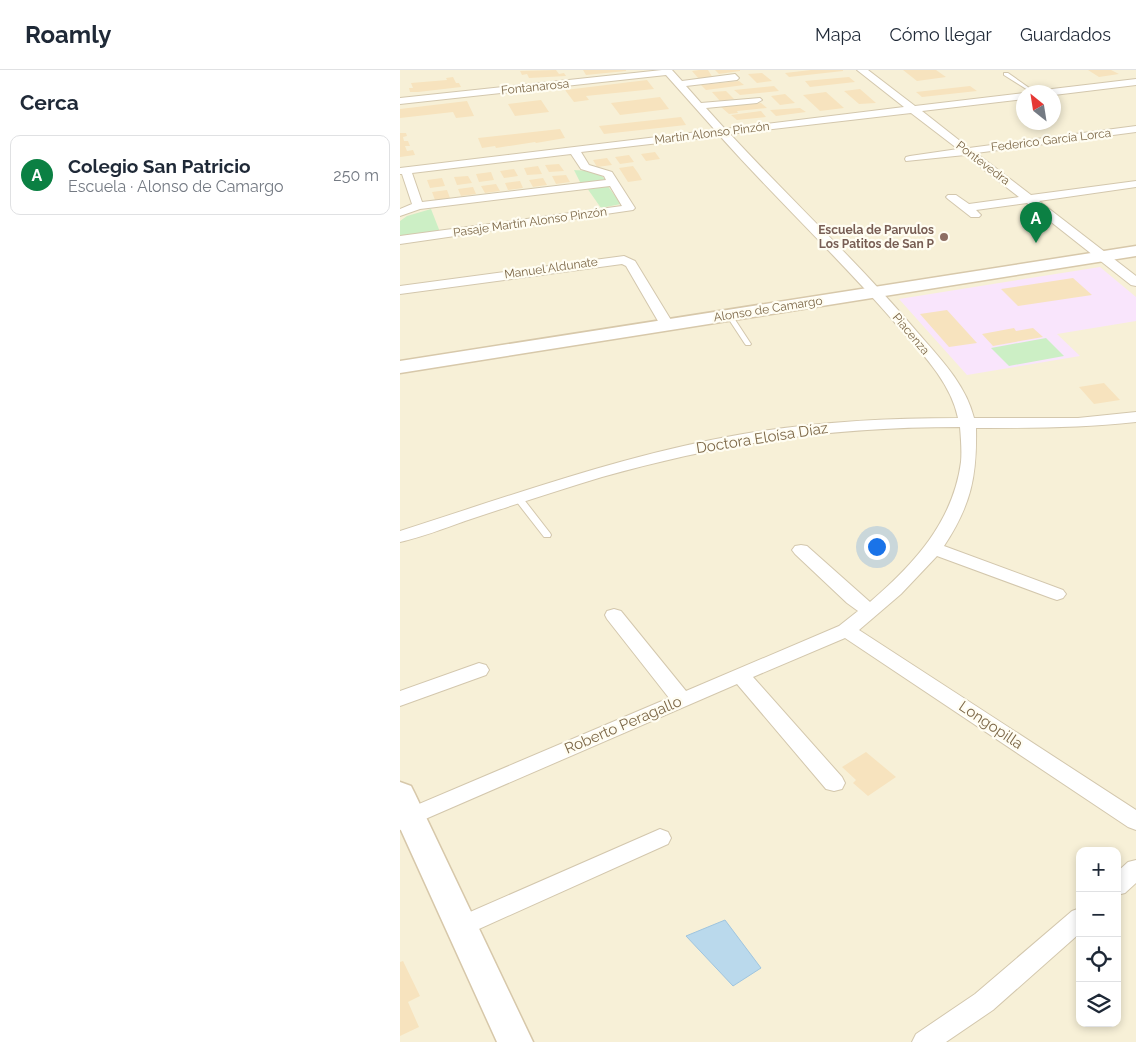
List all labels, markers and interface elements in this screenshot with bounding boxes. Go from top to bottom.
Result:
text: Roamly [25,20,111,49]
text: Mapa [815,24,861,45]
text: Cómo llegar [889,24,992,45]
text: Guardados [1020,24,1111,45]
street label: Fontanarosa [500,76,570,98]
north arrow [1016,85,1061,130]
text: Cerca [20,90,79,115]
street label: Martín Alonso Pinzón [654,119,770,147]
street label: Federico García Lorca [990,126,1112,154]
street label: Pontevedra [953,138,1013,188]
text: Colegio San Patricio [68,155,251,177]
text: A [32,166,42,185]
text: 250 m [333,166,379,185]
text: Escuela · Alonso de Camargo [68,177,284,196]
pin: A [1020,202,1052,243]
street label: Pasaje Martín Alonso Pinzón [452,204,608,240]
place label: Escuela de Parvulos Los Patitos de San P [818,223,935,251]
marker: Escuela de Parvulos Los Patitos de San P [938,231,950,243]
street label: Manuel Aldunate [503,255,599,281]
street label: Alonso de Camargo [713,293,823,325]
street label: Piacenza [890,310,932,358]
street label: Doctora Eloísa Díaz [695,419,829,457]
your location [864,534,890,560]
street label: Roberto Peragallo [562,692,684,758]
street label: Longopilla [956,697,1026,753]
map controls [1076,847,1121,1027]
button: + [1076,847,1121,892]
button: − [1076,892,1121,937]
button: locate [1076,937,1121,982]
button: layers [1076,982,1121,1027]

